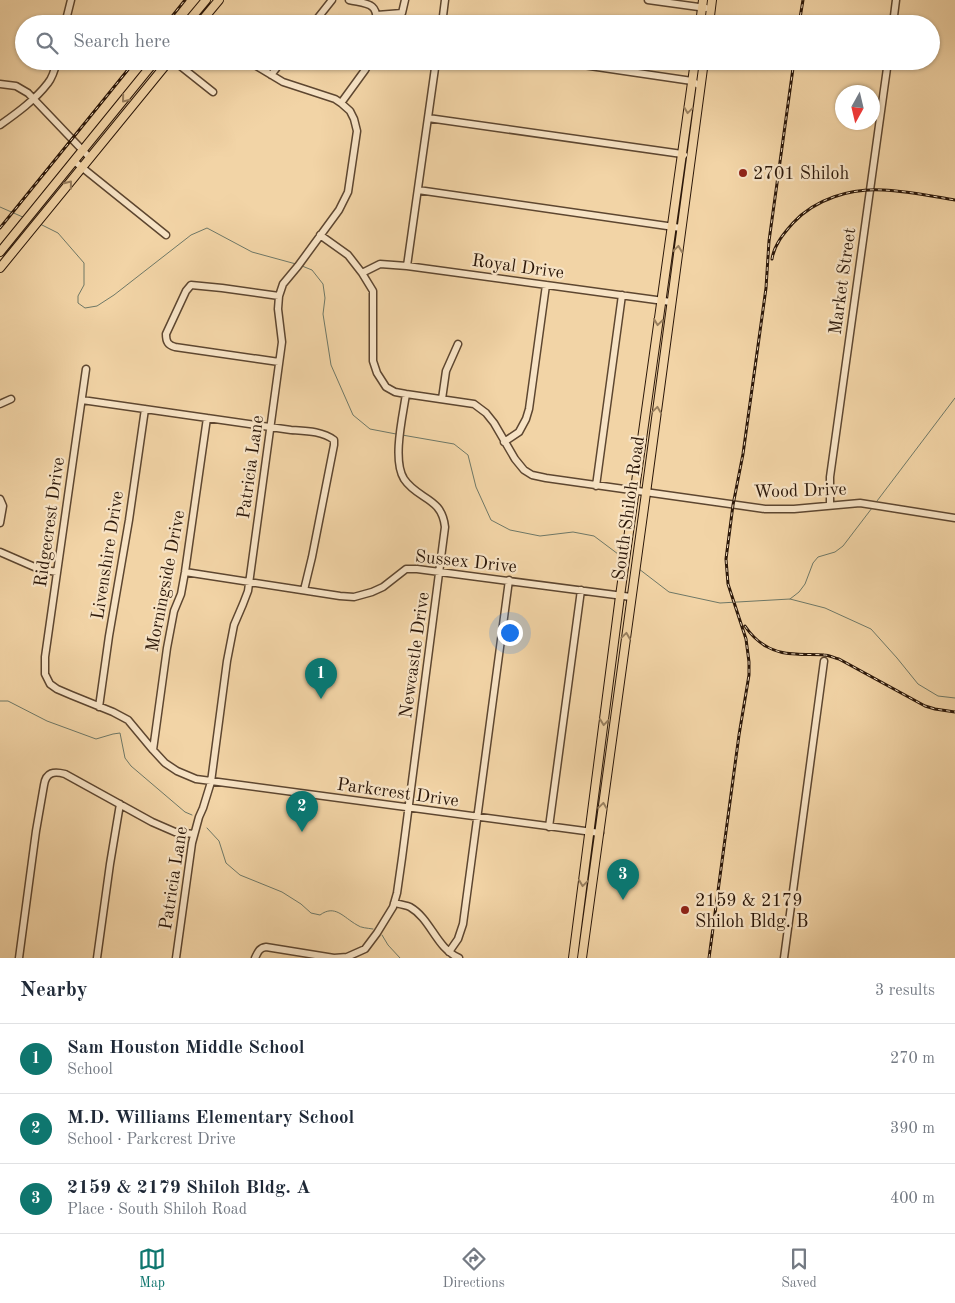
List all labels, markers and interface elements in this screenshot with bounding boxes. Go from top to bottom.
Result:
search box [15,15,940,70]
icon: search [33,29,61,57]
text: Search here [73,33,170,52]
north arrow [835,85,880,130]
one-way arrow [122,93,130,102]
one-way arrow [683,106,694,114]
place label: 2701 Shiloh [753,165,849,183]
marker: 2701 Shiloh [737,167,749,179]
one-way arrow [63,180,72,189]
street label: Market Street [827,226,859,336]
one-way arrow [672,245,683,253]
street label: Royal Drive [471,252,565,282]
one-way arrow [653,319,664,327]
one-way arrow [651,406,661,414]
street label: Patricia Lane [235,414,267,520]
street label: South Shiloh Road [610,435,648,581]
street label: Ridgecrest Drive [32,456,68,588]
street label: Wood Drive [753,480,847,502]
street label: Livenshire Drive [89,490,127,621]
street label: Morningside Drive [143,509,189,654]
street label: Sussex Drive [414,548,518,576]
street label: Newcastle Drive [397,591,433,720]
your location [497,620,523,646]
one-way arrow [620,632,631,640]
pin: 1 [305,658,337,699]
one-way arrow [599,718,610,726]
street label: Parkcrest Drive [336,776,460,810]
pin: 2 [286,791,318,832]
one-way arrow [597,801,608,809]
street label: Patricia Lane [157,825,191,931]
pin: 3 [607,859,639,900]
one-way arrow [579,879,589,888]
place label: 2159 & 2179 Shiloh Bldg. B [695,892,808,931]
marker: 2159 & 2179 Shiloh Bldg. B [679,904,691,916]
text: Nearby [20,980,88,1001]
text: 3 results [875,983,935,999]
text: Sam Houston Middle School [67,1039,305,1058]
text: 1 [31,1051,41,1067]
text: 270 m [890,1051,935,1067]
text: School [67,1062,113,1078]
text: M.D. Williams Elementary School [67,1109,354,1128]
text: 2 [31,1121,41,1137]
text: 390 m [890,1121,935,1137]
text: School · Parkcrest Drive [67,1132,236,1148]
text: 2159 & 2179 Shiloh Bldg. A [67,1179,311,1198]
text: 3 [31,1191,41,1207]
text: 400 m [890,1191,935,1207]
text: Place · South Shiloh Road [67,1202,247,1218]
tab: Map [138,1245,166,1292]
tab: Directions [443,1245,505,1292]
tab: Saved [781,1245,817,1292]

